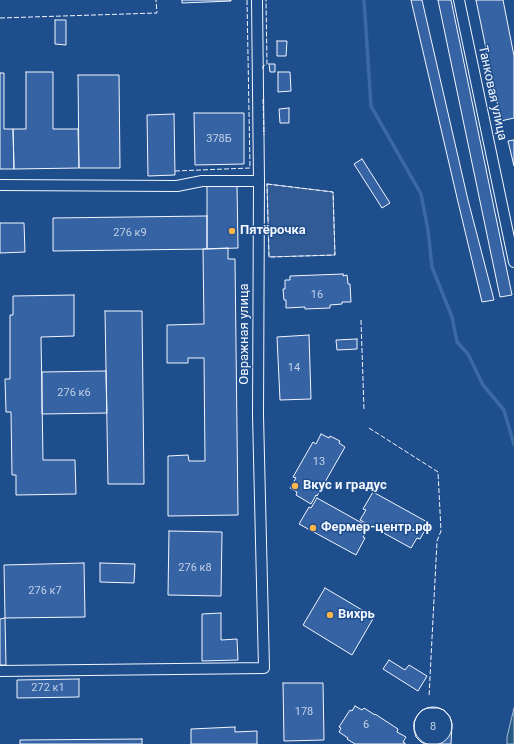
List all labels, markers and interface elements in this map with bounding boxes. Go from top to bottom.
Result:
street label: Танковая улица [474,44,510,142]
house number: 378Б [206,132,232,146]
place label: Пятёрочка [240,223,306,239]
house number: 276 к9 [113,226,147,240]
marker: Пятёрочка [227,226,237,236]
street label: Овражная улица [237,283,253,385]
house number: 16 [311,288,323,302]
house number: 14 [288,361,300,375]
house number: 276 к6 [57,386,91,400]
house number: 13 [313,455,325,469]
place label: Вкус и градус [303,478,387,494]
marker: Вкус и градус [290,481,300,491]
place label: Фермер-центр.рф [321,520,432,536]
marker: Фермер-центр.рф [308,523,318,533]
house number: 276 к8 [178,561,212,575]
house number: 276 к7 [28,584,62,598]
place label: Вихрь [338,607,375,623]
marker: Вихрь [325,610,335,620]
house number: 272 к1 [31,681,65,695]
house number: 178 [295,705,313,719]
house number: 6 [363,718,369,732]
house number: 8 [430,720,436,734]

